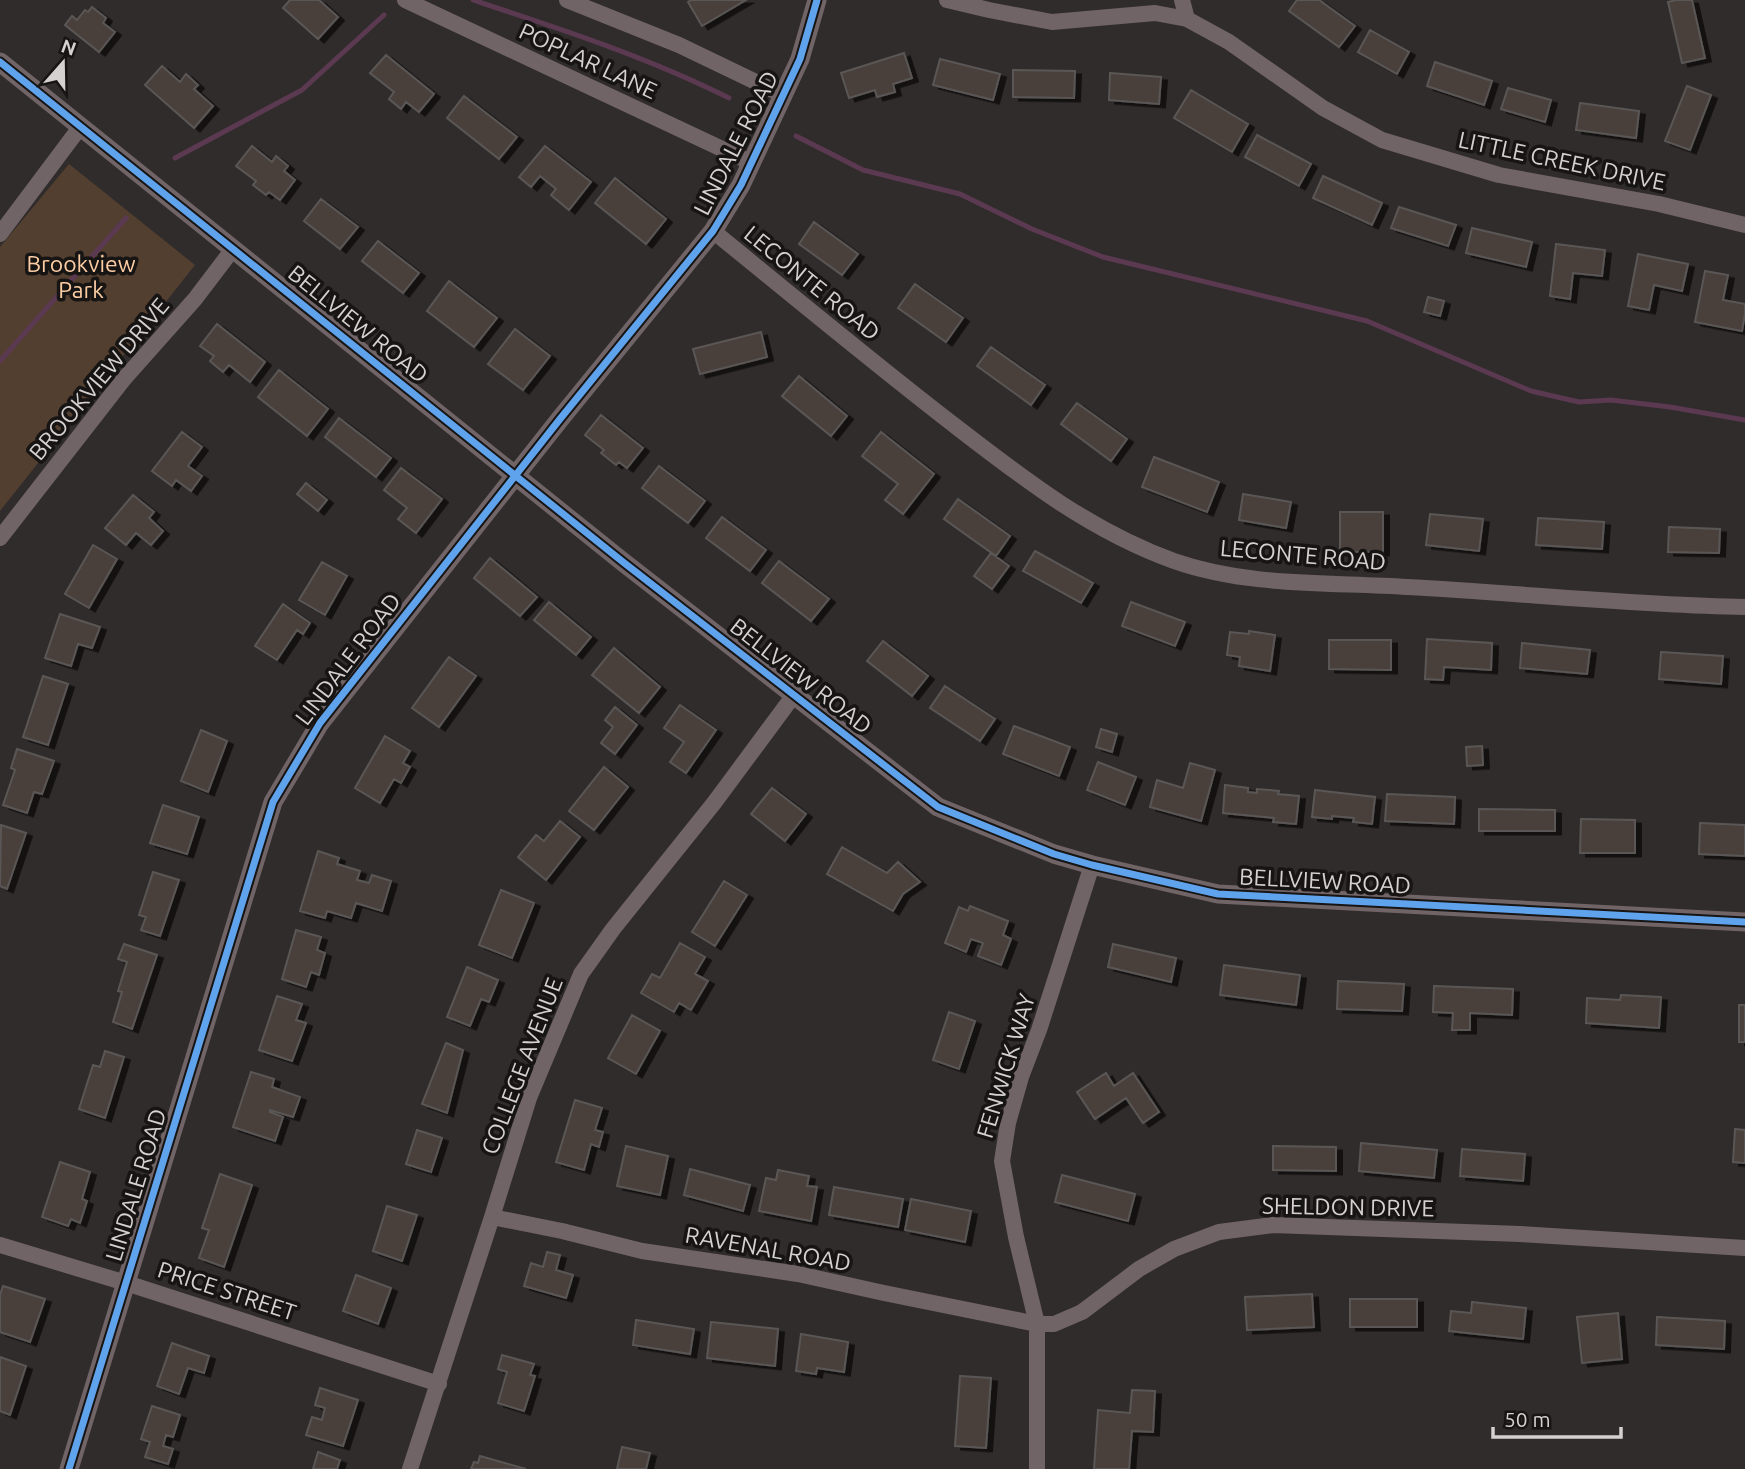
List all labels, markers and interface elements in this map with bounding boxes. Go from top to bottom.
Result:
street label: POPLAR LANE [515,18,661,103]
north arrow [28,28,98,98]
text: N [58,34,79,60]
street label: LINDALE ROAD [689,67,783,219]
street label: LITTLE CREEK DRIVE [1456,126,1668,195]
street label: LECONTE ROAD [740,221,885,345]
park label: Brookview Park [26,251,136,302]
street label: BELLVIEW ROAD [284,260,433,387]
street label: BROOKVIEW DRIVE [24,293,173,464]
street label: LECONTE ROAD [1219,535,1387,574]
street label: LINDALE ROAD [290,588,405,729]
street label: BELLVIEW ROAD [726,613,877,738]
street label: BELLVIEW ROAD [1239,864,1412,897]
street label: COLLEGE AVENUE [476,974,567,1158]
street label: FENWICK WAY [972,990,1040,1141]
street label: LINDALE ROAD [100,1106,171,1264]
street label: SHELDON DRIVE [1262,1192,1434,1221]
street label: RAVENAL ROAD [683,1222,853,1275]
street label: PRICE STREET [155,1256,300,1325]
scale bar [1493,1396,1621,1440]
text: 50 m [1504,1407,1551,1431]

